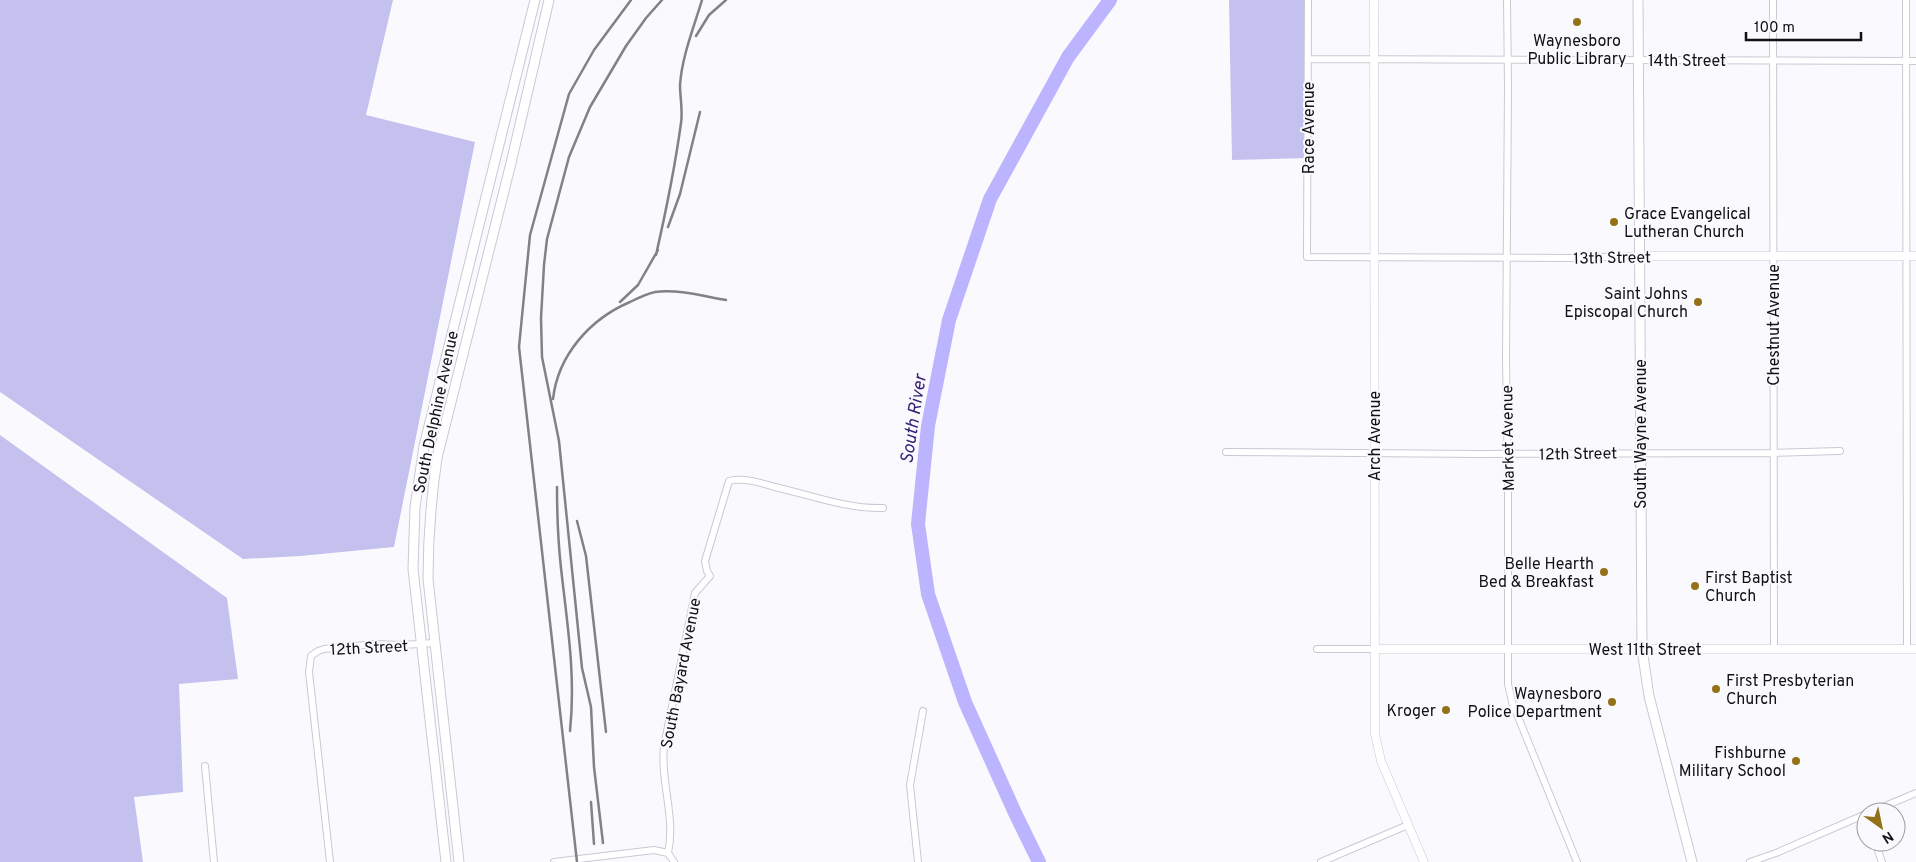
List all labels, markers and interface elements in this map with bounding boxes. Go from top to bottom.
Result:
scale bar [1746,10,1861,42]
marker: Waynesboro Public Library [1571,16,1583,28]
text: 100 m [1754,19,1795,38]
place label: Waynesboro Public Library [1527,32,1627,70]
street label: 14th Street [1648,52,1726,72]
street label: Race Avenue [1300,82,1320,174]
place label: Grace Evangelical Lutheran Church [1624,205,1751,243]
marker: Grace Evangelical Lutheran Church [1608,216,1620,228]
street label: 13th Street [1573,248,1651,270]
street label: Chestnut Avenue [1765,264,1785,386]
place label: Saint Johns Episcopal Church [1564,285,1688,323]
marker: Saint Johns Episcopal Church [1692,296,1704,308]
street label: South Delphine Avenue [410,329,464,496]
street label: South Wayne Avenue [1632,359,1652,509]
water label: South River [896,371,933,466]
street label: Market Avenue [1498,385,1520,491]
street label: Arch Avenue [1366,391,1386,481]
street label: 12th Street [1539,444,1617,466]
place label: Belle Hearth Bed & Breakfast [1478,555,1594,593]
marker: Belle Hearth Bed & Breakfast [1598,566,1610,578]
place label: First Baptist Church [1705,569,1793,607]
marker: First Baptist Church [1689,580,1701,592]
street label: South Bayard Avenue [658,596,706,750]
street label: 12th Street [329,637,409,661]
street label: West 11th Street [1588,641,1702,661]
place label: First Presbyterian Church [1726,672,1854,710]
marker: First Presbyterian Church [1710,683,1722,695]
place label: Waynesboro Police Department [1468,685,1602,723]
marker: Waynesboro Police Department [1606,696,1618,708]
place label: Kroger [1387,702,1436,722]
marker: Kroger [1440,704,1452,716]
place label: Fishburne Military School [1679,744,1786,782]
marker: Fishburne Military School [1790,755,1802,767]
north arrow [1856,802,1906,852]
text: N [1878,827,1896,847]

